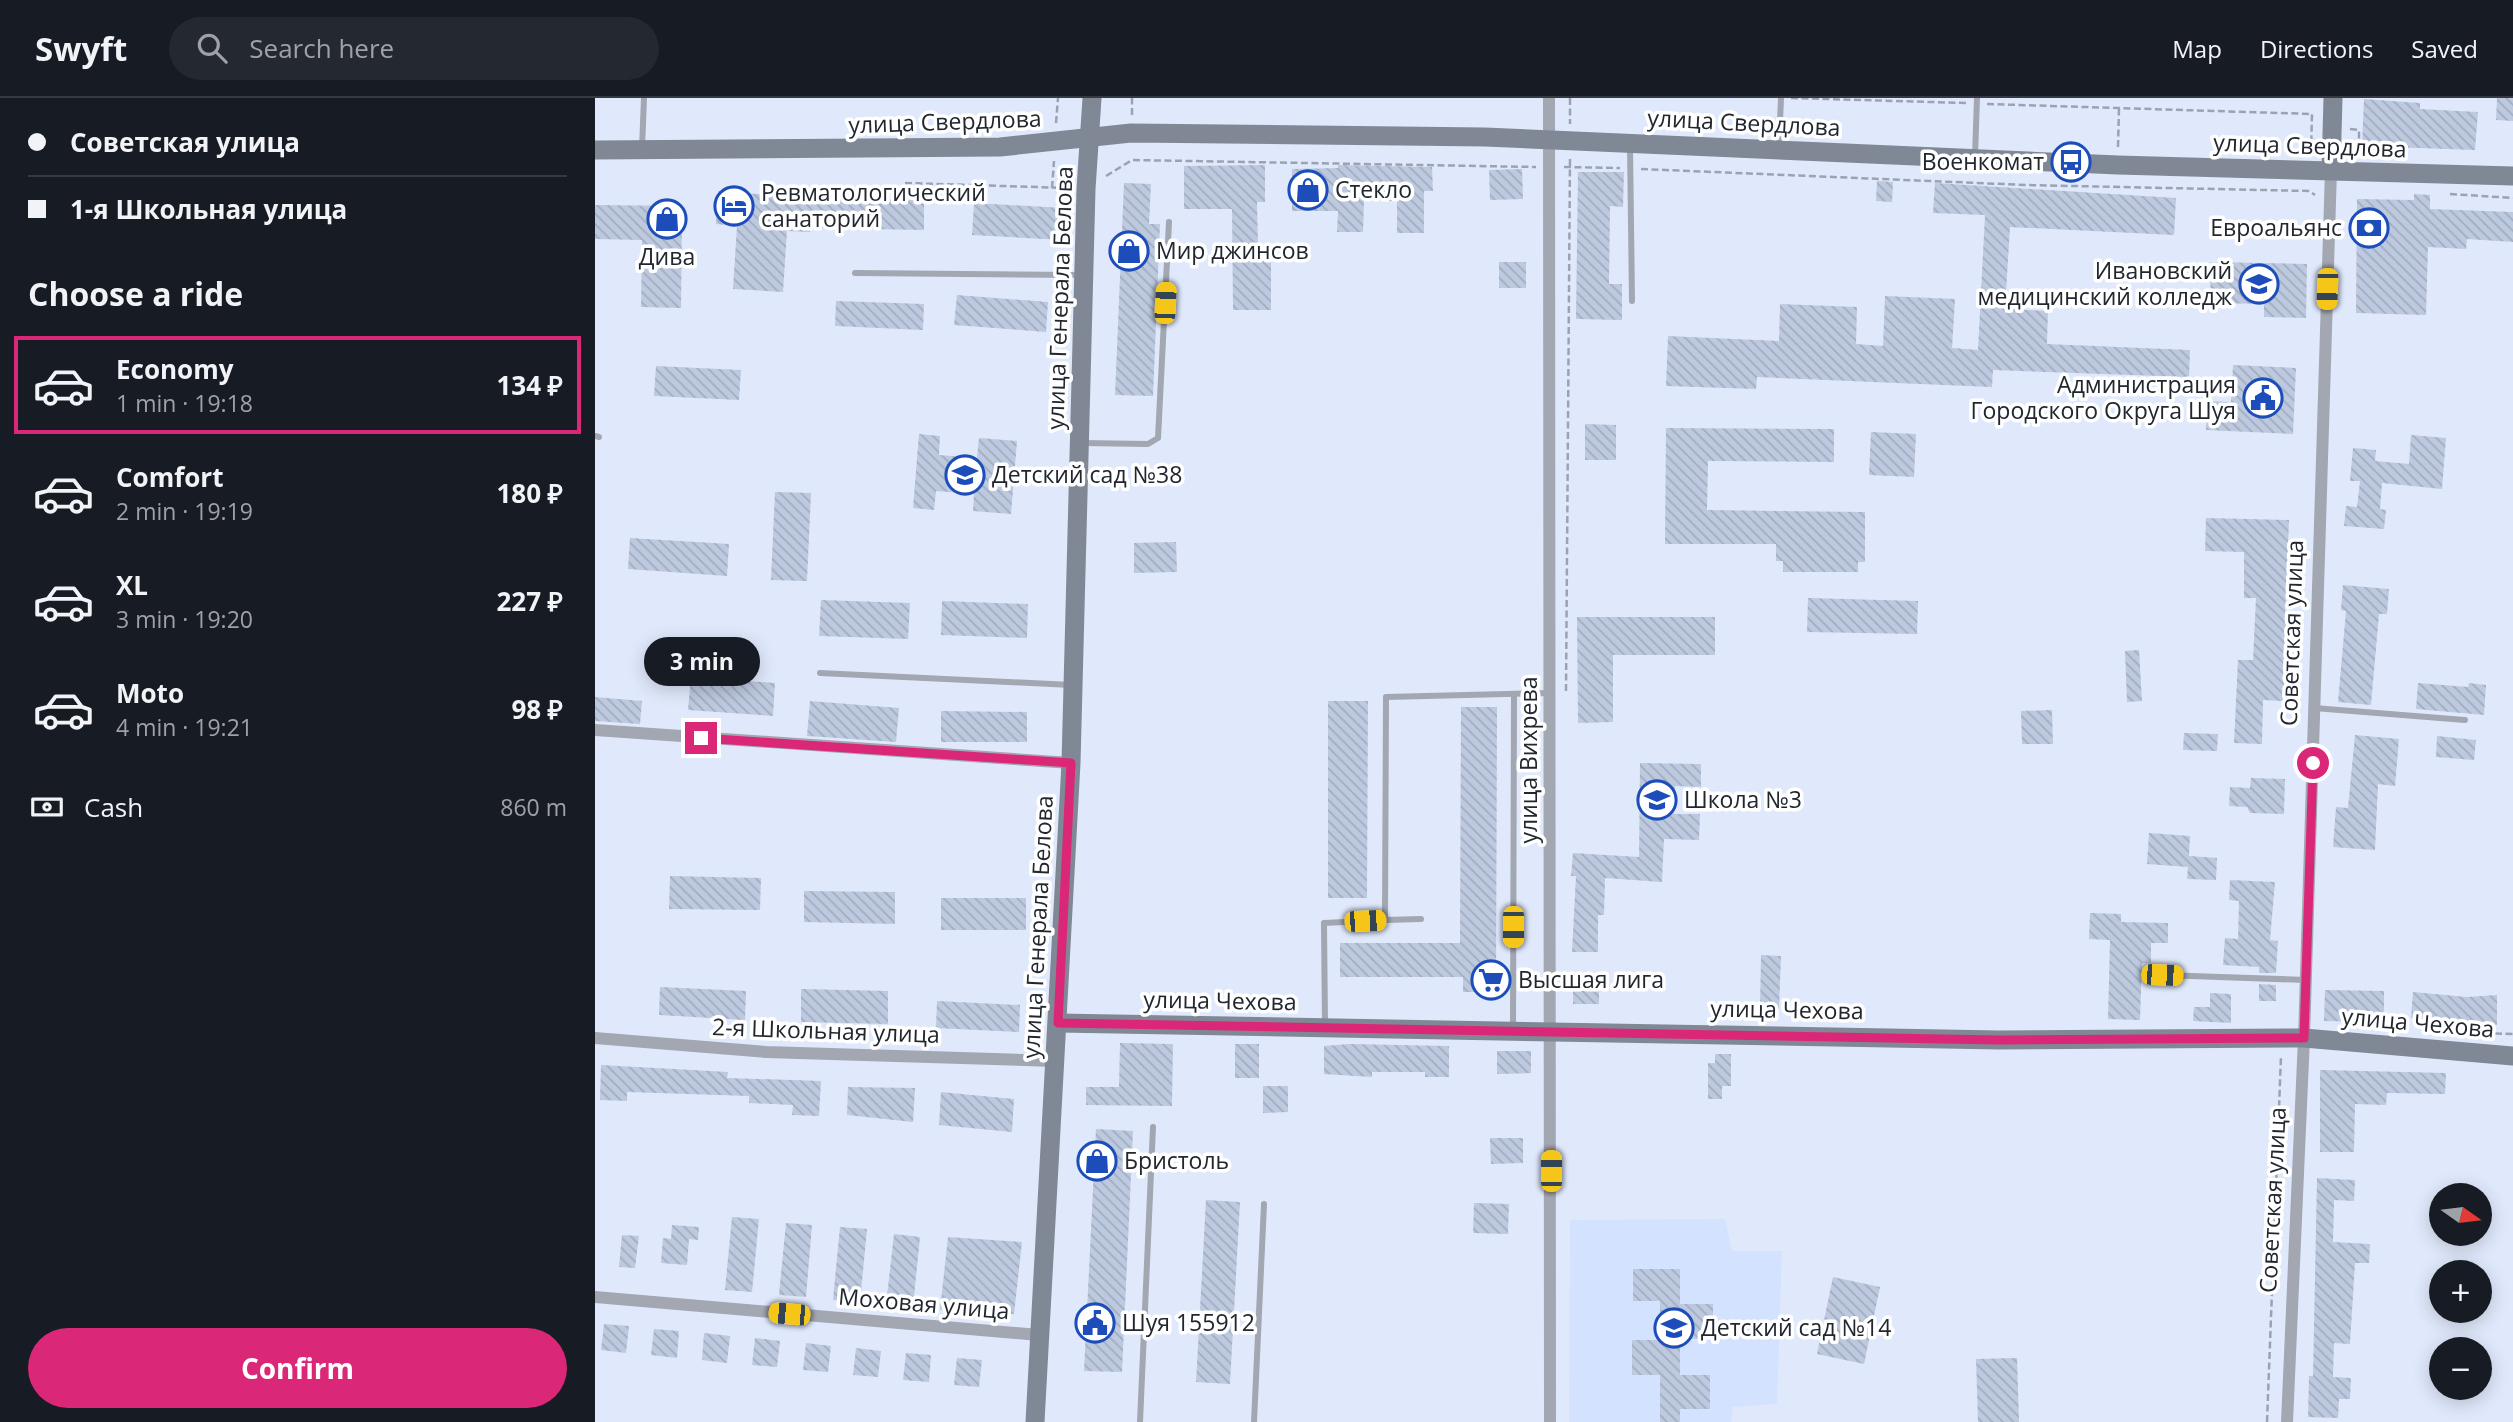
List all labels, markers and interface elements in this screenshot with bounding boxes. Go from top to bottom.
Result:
search box [169,17,659,80]
text: Swyft [35,26,127,71]
icon: search [193,29,231,67]
text: Search here [249,30,394,66]
text: Map [2172,32,2222,65]
text: Directions [2260,32,2373,65]
text: Saved [2411,32,2478,65]
street label: улица Свердлова [1647,101,1841,143]
street label: улица Свердлова [848,102,1042,140]
text: Советская улица [70,124,300,160]
street label: улица Свердлова [2213,126,2407,164]
bus stop icon: Военкомат [2050,141,2092,183]
place label: Военкомат [1922,145,2044,177]
street label: улица Генерала Белова [1038,166,1080,430]
shop icon: Стекло [1287,169,1329,211]
place label: Стекло [1335,173,1412,205]
place label: Ревматологический санаторий [761,176,986,234]
hotel icon: Ревматологический санаторий [713,185,755,227]
text: 1-я Школьная улица [70,191,347,227]
shop icon: Дива [646,198,688,240]
bank icon: Евроальянс [2348,207,2390,249]
place label: Евроальянс [2210,211,2342,243]
shop icon: Мир джинсов [1108,230,1150,272]
place label: Мир джинсов [1156,234,1309,266]
place label: Дива [639,240,695,272]
place label: Ивановский медицинский колледж [1978,254,2232,312]
school or university icon: Ивановский медицинский колледж [2238,263,2280,305]
car [2316,268,2339,310]
text: Choose a ride [28,272,243,315]
car [1154,281,1177,325]
text: Economy [116,351,234,387]
icon: car [32,354,95,417]
text: 134 ₽ [497,367,563,403]
place label: Администрация Городского Округа Шуя [1971,368,2236,426]
public building icon: Администрация Городского Округа Шуя [2242,377,2284,419]
text: 1 min · 19:18 [116,387,253,419]
school or university icon: Детский сад №38 [944,454,986,496]
place label: Детский сад №38 [992,458,1182,490]
text: Comfort [116,459,223,495]
icon: car [32,462,95,525]
text: 180 ₽ [497,475,563,511]
text: 2 min · 19:19 [116,495,253,527]
street label: Советская улица [2272,539,2310,727]
text: XL [116,567,148,603]
icon: car [32,570,95,633]
text: 227 ₽ [497,583,563,619]
text: 3 min · 19:20 [116,603,253,635]
callout: 3 min [643,636,759,686]
text: 3 min [670,645,734,677]
text: Moto [116,675,184,711]
street label: улица Вихрева [1512,677,1544,843]
icon: car [32,678,95,741]
text: 98 ₽ [511,691,563,727]
text: 4 min · 19:21 [116,711,253,743]
route end [685,722,717,754]
route start [2297,747,2329,779]
school or university icon: Школа №3 [1636,779,1678,821]
place label: Школа №3 [1684,783,1802,815]
icon: cash [28,788,66,826]
text: Cash [84,789,143,825]
text: 860 m [500,791,567,823]
street label: улица Генерала Белова [1014,795,1060,1059]
car [1503,906,1524,948]
car [1344,910,1387,932]
supermarket icon: Высшая лига [1470,959,1512,1001]
place label: Высшая лига [1518,963,1664,995]
car [2141,964,2184,986]
street label: улица Чехова [1143,983,1297,1017]
street label: улица Чехова [1710,992,1864,1026]
street label: улица Чехова [2340,999,2496,1045]
street label: 2-я Школьная улица [712,1010,941,1050]
street label: Советская улица [2251,1106,2293,1294]
shop icon: Бристоль [1076,1140,1118,1182]
place label: Бристоль [1124,1144,1229,1176]
car [1541,1150,1562,1192]
north arrow [2429,1183,2492,1246]
map controls [2429,1183,2492,1400]
button: + [2429,1260,2492,1323]
street label: Моховая улица [837,1280,1011,1326]
car [768,1302,811,1326]
public building icon: Шуя 155912 [1074,1302,1116,1344]
place label: Шуя 155912 [1122,1306,1255,1338]
school or university icon: Детский сад №14 [1653,1307,1695,1349]
place label: Детский сад №14 [1701,1311,1891,1343]
button: Confirm [28,1328,567,1408]
button: − [2429,1337,2492,1400]

